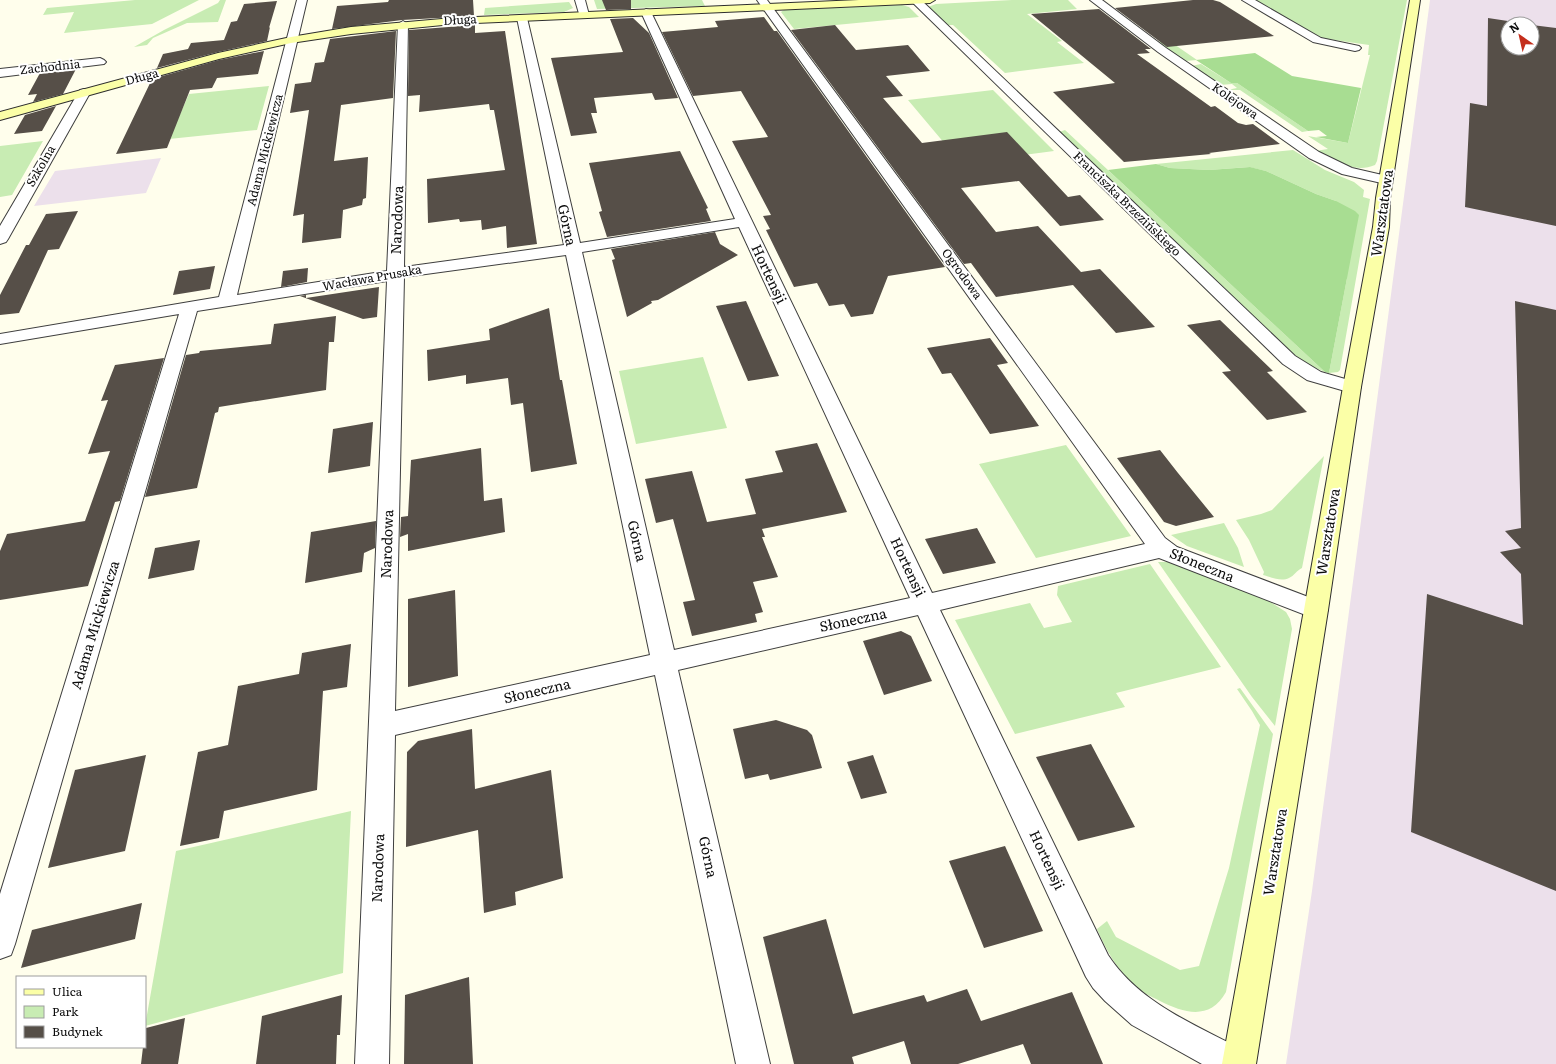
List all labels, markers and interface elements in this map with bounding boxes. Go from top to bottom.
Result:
street label: Długa [443,9,478,29]
north arrow [1500,16,1540,56]
text: N [1506,18,1522,36]
street label: Zachodnia [19,54,82,78]
street label: Długa [123,63,161,89]
street label: Kolejowa [1209,78,1263,123]
street label: Adama Mickiewicza [241,91,287,208]
street label: Szkolna [21,141,60,190]
street label: Franciszka Brzezińskiego [1070,147,1186,260]
street label: Warsztatowa [1365,168,1397,258]
street label: Narodowa [385,185,407,255]
street label: Górna [554,202,582,248]
street label: Hortensji [747,241,793,307]
street label: Ogrodowa [938,244,988,303]
street label: Wacława Prusaka [321,259,423,295]
street label: Warsztatowa [1310,486,1344,577]
street label: Narodowa [375,509,397,579]
street label: Górna [624,518,653,564]
street label: Hortensji [886,534,932,600]
street label: Słoneczna [1167,542,1238,586]
street label: Adama Mickiewicza [65,557,123,692]
street label: Słoneczna [817,602,889,636]
street label: Słoneczna [501,673,573,707]
street label: Warsztatowa [1257,806,1291,897]
street label: Hortensji [1025,827,1071,893]
street label: Narodowa [366,833,388,903]
street label: Górna [695,834,723,880]
legend [16,976,146,1048]
text: Ulica [52,982,83,1000]
text: Park [52,1002,79,1020]
text: Budynek [52,1022,103,1040]

